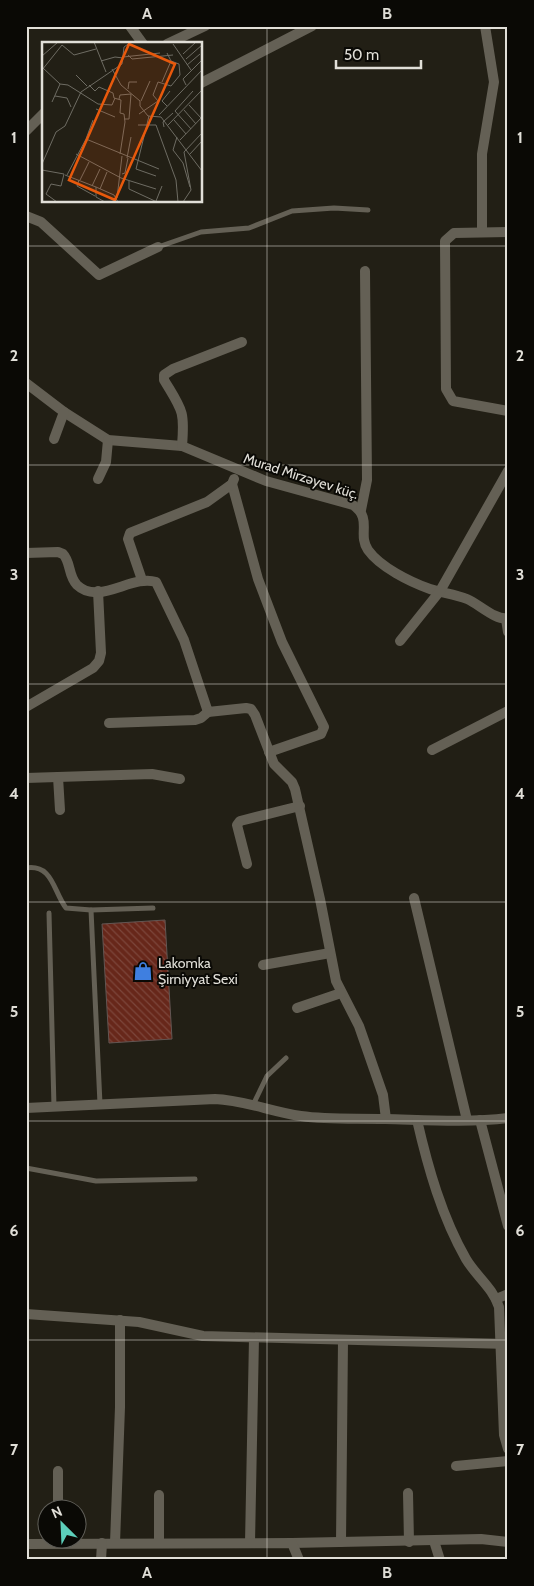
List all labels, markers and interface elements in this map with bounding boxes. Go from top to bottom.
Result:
text: A [142,4,152,23]
text: B [382,4,392,23]
scale bar [336,38,422,70]
inset map [42,42,202,202]
text: 50 m [344,46,379,64]
text: 1 [11,128,17,147]
text: 1 [517,128,523,147]
text: 2 [10,346,18,365]
text: 2 [516,346,524,365]
street label: Murad Mirzəyev küç. [241,449,361,503]
text: 3 [10,565,18,584]
text: 3 [516,565,524,584]
text: 4 [9,784,19,803]
text: 4 [515,784,525,803]
place label: Lakomka Şirniyyat Sexi [158,954,238,988]
shop icon: Lakomka Şirniyyat Sexi [132,960,154,982]
text: 5 [10,1002,18,1021]
text: 5 [516,1002,524,1021]
text: 6 [10,1221,19,1240]
text: 6 [516,1221,525,1240]
text: 7 [10,1440,19,1459]
text: 7 [516,1440,525,1459]
north arrow [38,1498,88,1548]
text: N [49,1502,65,1522]
text: A [142,1563,152,1582]
text: B [382,1563,392,1582]

